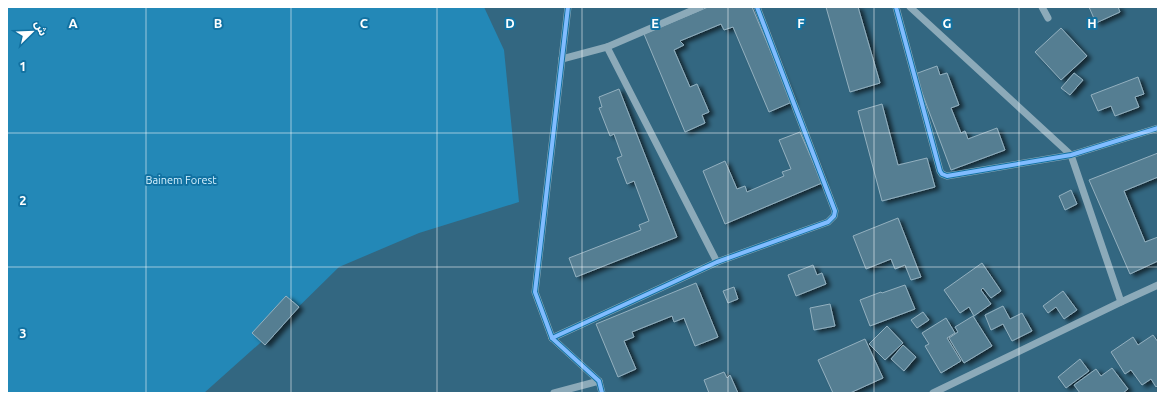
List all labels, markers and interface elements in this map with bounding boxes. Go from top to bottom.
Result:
north arrow [12,12,52,52]
text: A [68,16,78,30]
text: B [214,16,223,30]
text: C [360,16,369,30]
text: D [505,16,515,30]
text: E [651,16,659,30]
text: F [797,16,805,30]
text: G [943,16,952,30]
text: H [1087,16,1097,30]
text: ش [32,19,50,38]
text: 1 [19,59,27,73]
park label: Bainem Forest [145,174,217,186]
text: 2 [19,193,27,207]
text: 3 [19,326,27,340]

